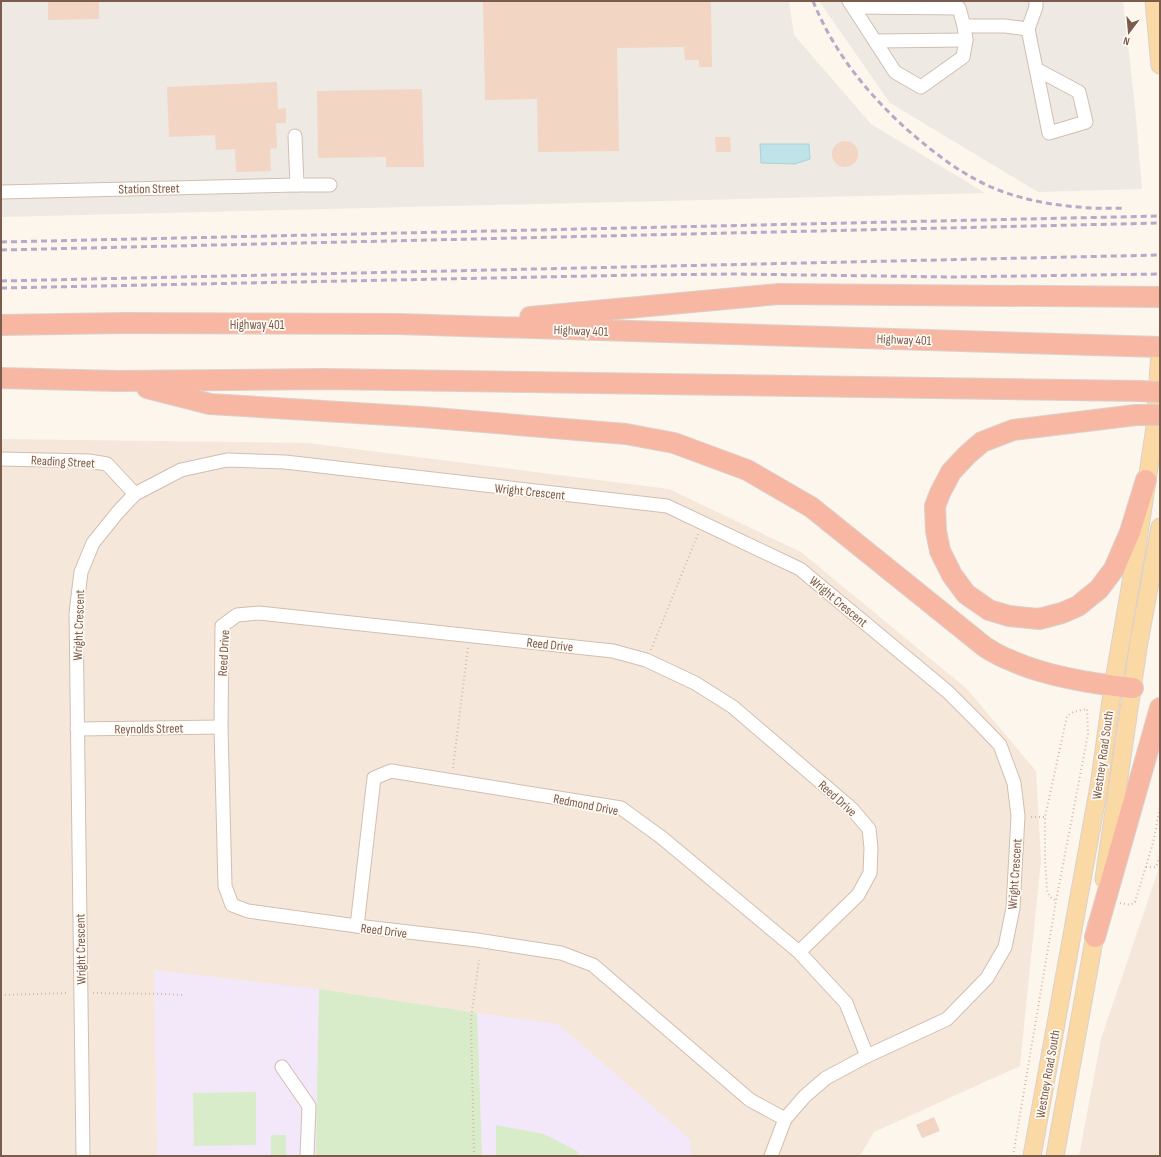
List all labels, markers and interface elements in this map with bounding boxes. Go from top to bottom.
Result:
north arrow [1109,12,1149,52]
text: N [1122,34,1131,48]
street label: Station Street [118,180,180,198]
street label: Highway 401 [230,317,285,333]
street label: Highway 401 [553,322,609,340]
street label: Highway 401 [876,331,932,349]
street label: Reading Street [30,452,95,472]
street label: Wright Crescent [494,480,566,504]
street label: Wright Crescent [806,573,871,631]
street label: Wright Crescent [70,589,88,661]
street label: Reed Drive [215,629,233,677]
street label: Reed Drive [526,635,574,655]
street label: Westney Road South [1089,710,1117,801]
street label: Reynolds Street [114,720,184,738]
street label: Reed Drive [815,777,860,820]
street label: Redmond Drive [552,791,620,819]
street label: Wright Crescent [1005,838,1025,910]
street label: Wright Crescent [72,913,90,985]
street label: Reed Drive [360,920,408,942]
street label: Westney Road South [1032,1029,1064,1120]

